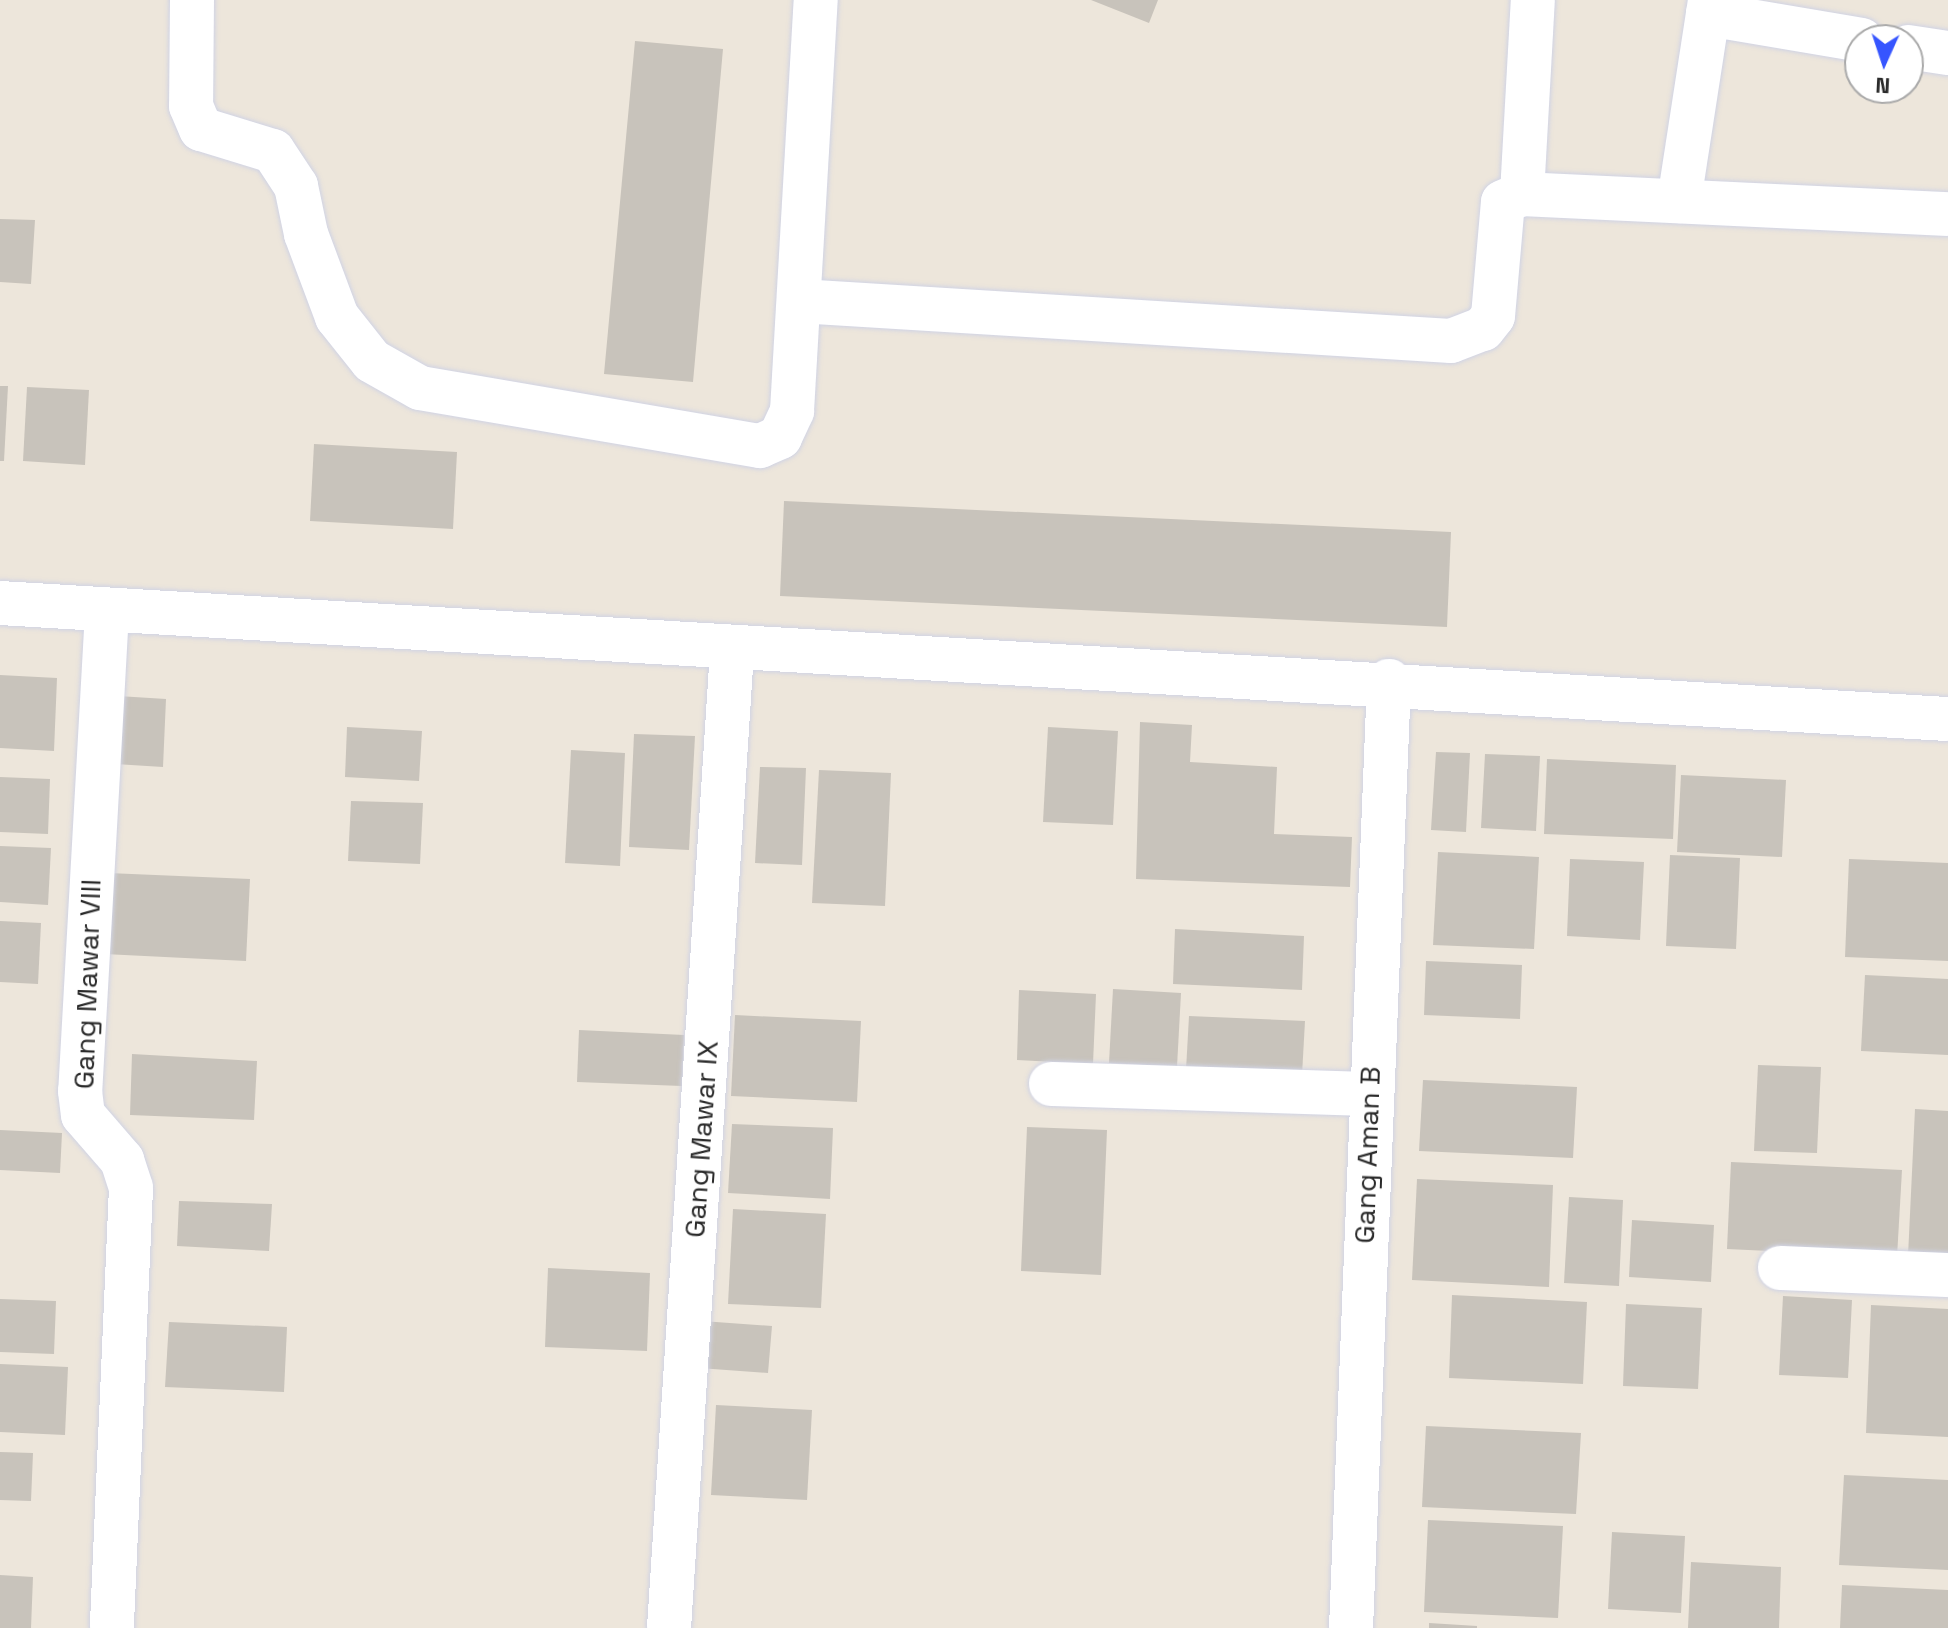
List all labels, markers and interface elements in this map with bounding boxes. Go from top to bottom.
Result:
north arrow [1844,24,1924,104]
text: N [1875,72,1891,100]
street label: Gang Mawar VIII [67,878,107,1090]
street label: Gang Mawar IX [677,1039,725,1239]
street label: Gang Aman B [1347,1066,1387,1244]

